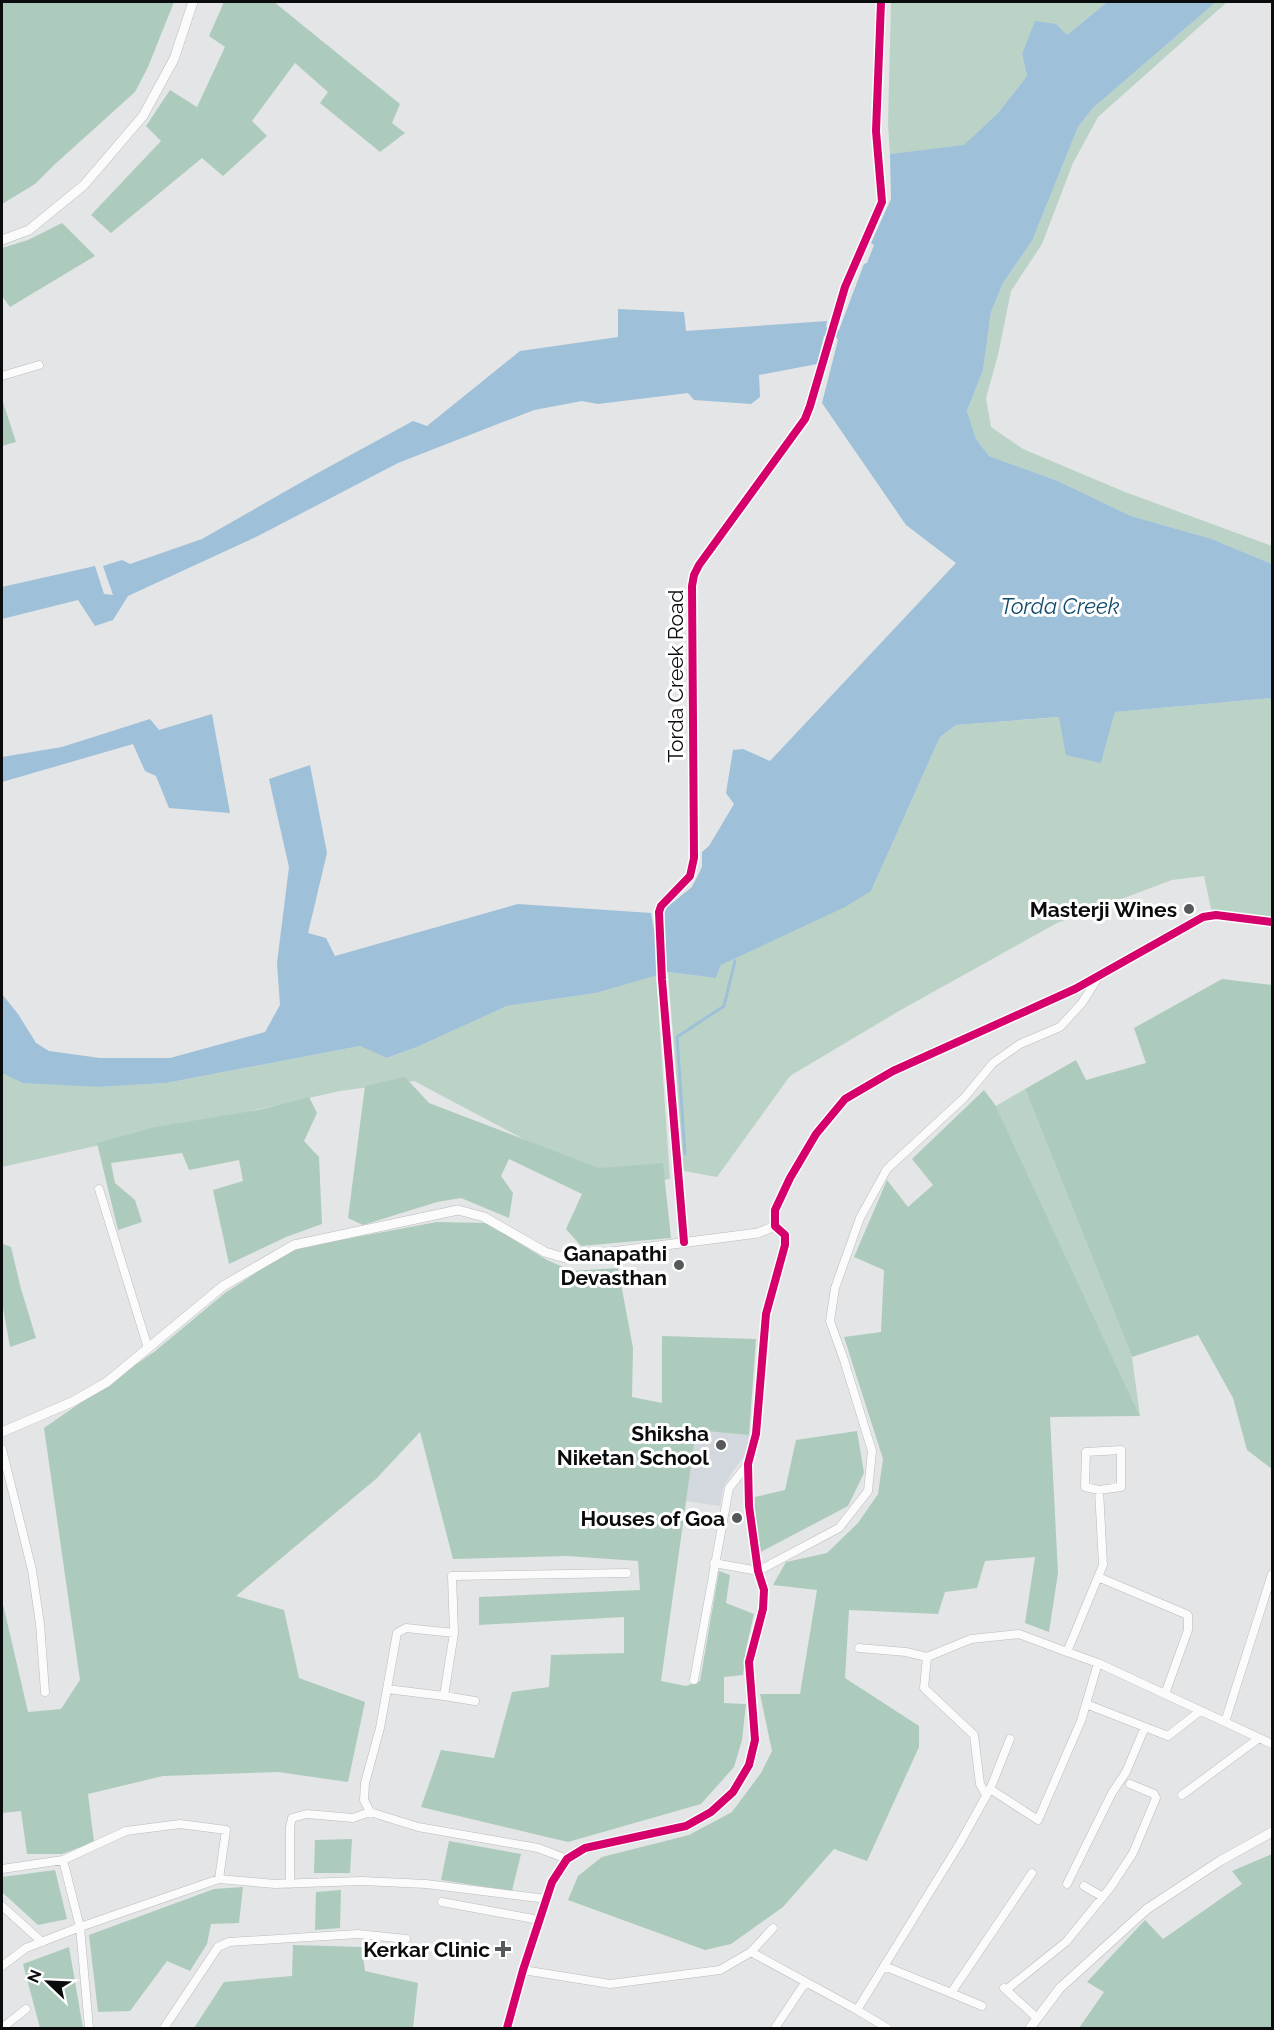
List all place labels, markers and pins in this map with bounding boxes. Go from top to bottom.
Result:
place label: Masterji Wines [1030,897,1177,922]
marker: Masterji Wines [1182,902,1196,916]
place label: Ganapathi Devasthan [561,1241,667,1290]
marker: Ganapathi Devasthan [672,1258,686,1272]
place label: Shiksha Niketan School [557,1421,709,1470]
marker: Shiksha Niketan School [714,1438,728,1452]
place label: Houses of Goa [580,1506,725,1531]
marker: Houses of Goa [730,1511,744,1525]
place label: Kerkar Clinic [363,1937,490,1962]
marker: Kerkar Clinic [494,1940,512,1958]

